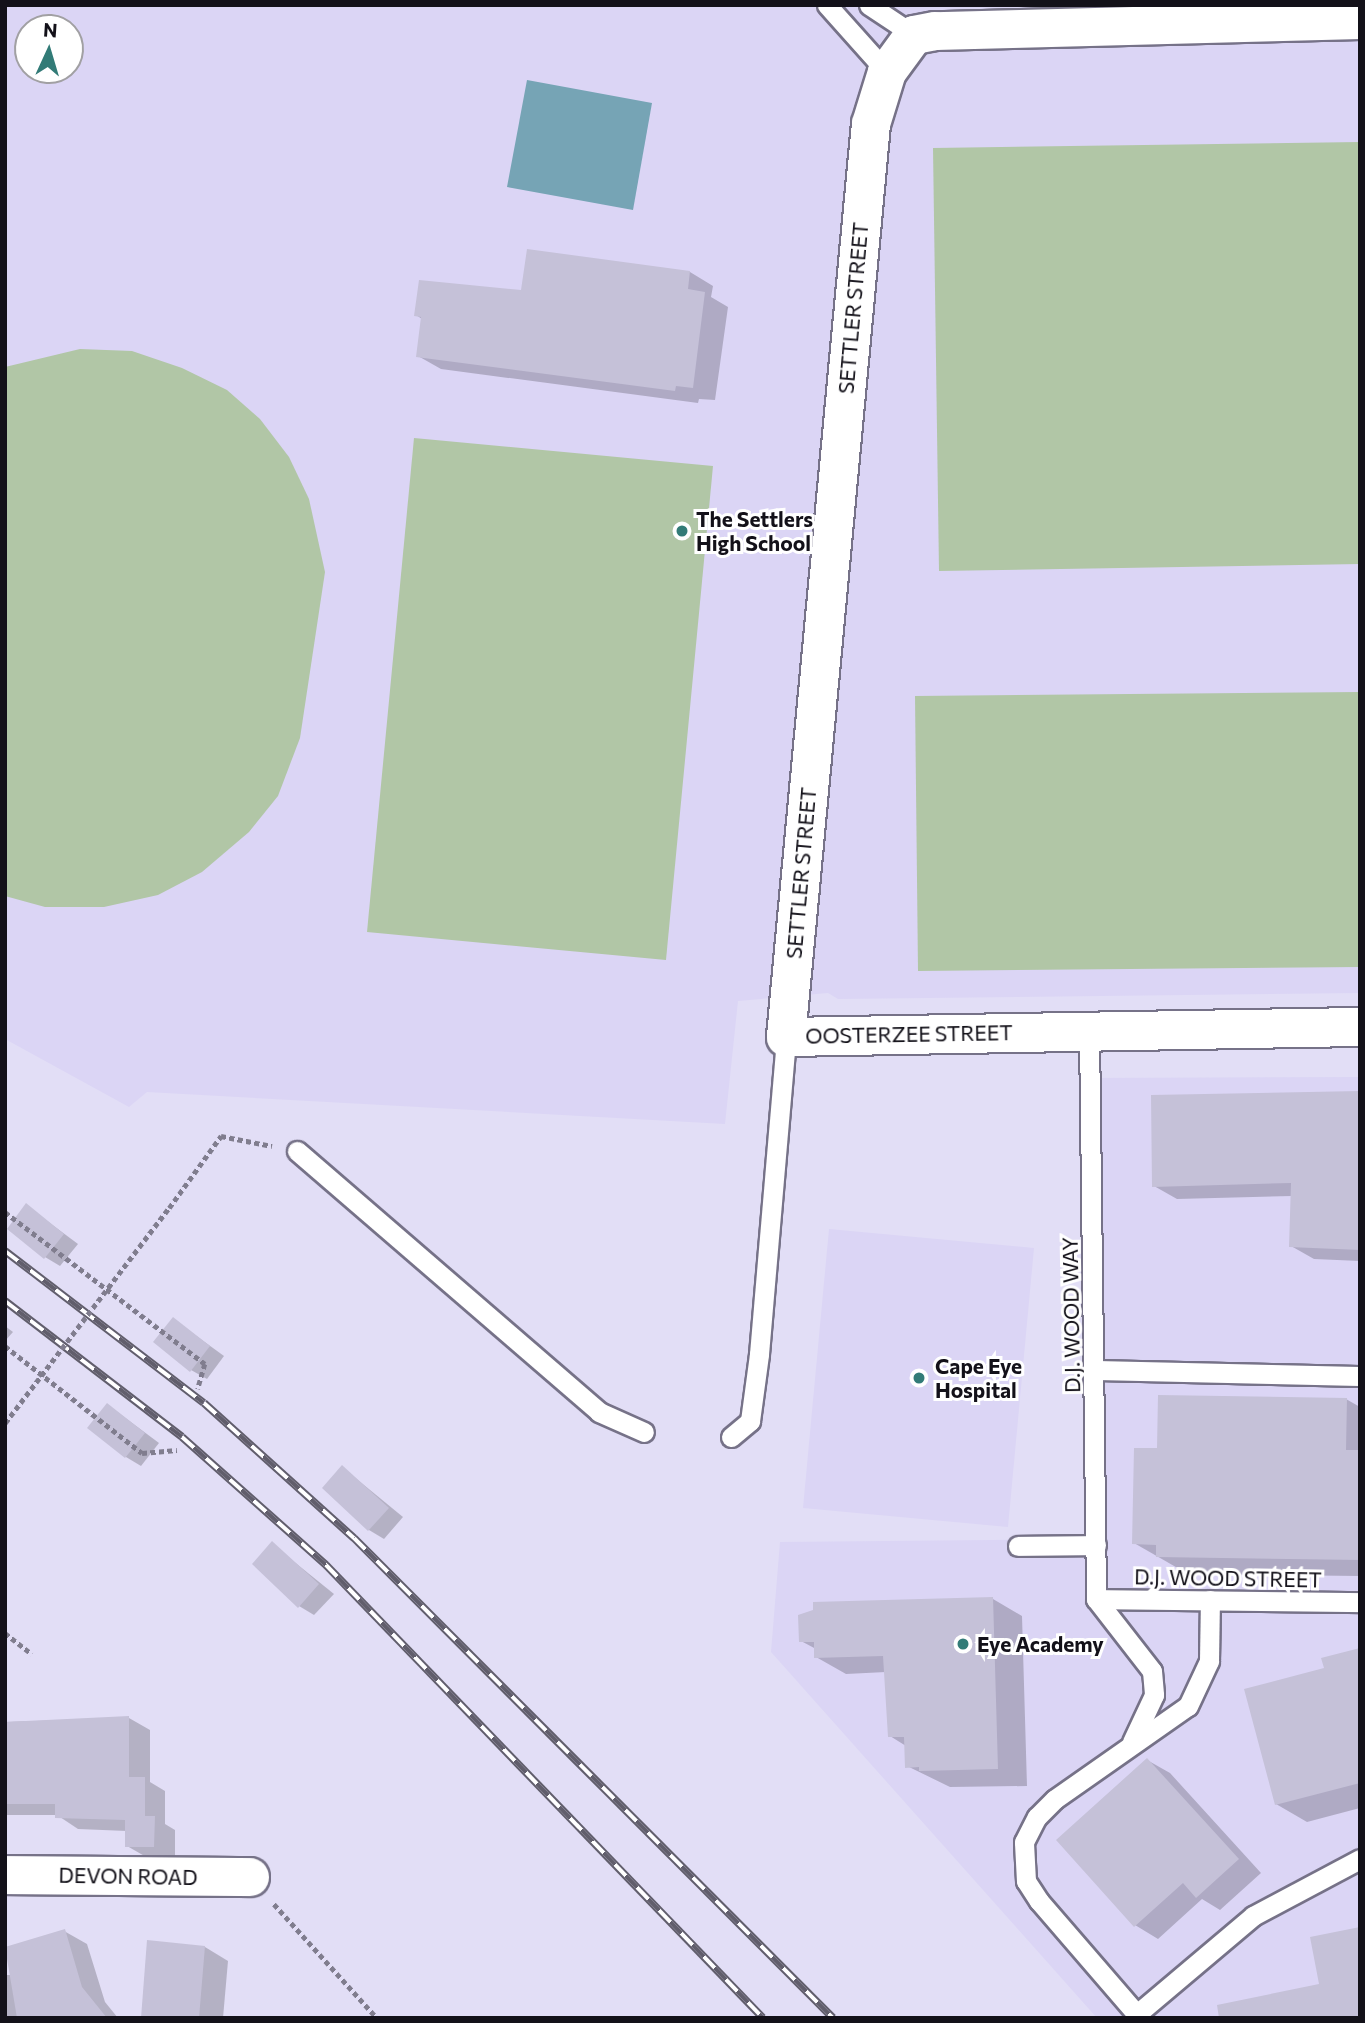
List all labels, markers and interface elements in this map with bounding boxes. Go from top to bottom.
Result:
north arrow [14,14,84,84]
text: N [42,18,58,42]
street label: SETTLER STREET [833,221,873,395]
place label: The Settlers High School [696,506,813,556]
marker: The Settlers High School [674,523,690,539]
street label: SETTLER STREET [781,786,821,960]
street label: OOSTERZEE STREET [805,1020,1013,1048]
street label: D.J. WOOD WAY [1057,1237,1085,1393]
place label: Cape Eye Hospital [935,1353,1022,1403]
marker: Cape Eye Hospital [909,1368,929,1388]
street label: D.J. WOOD STREET [1134,1564,1322,1592]
place label: Eye Academy [977,1631,1104,1657]
marker: Eye Academy [955,1636,971,1652]
street label: DEVON ROAD [58,1862,198,1890]

